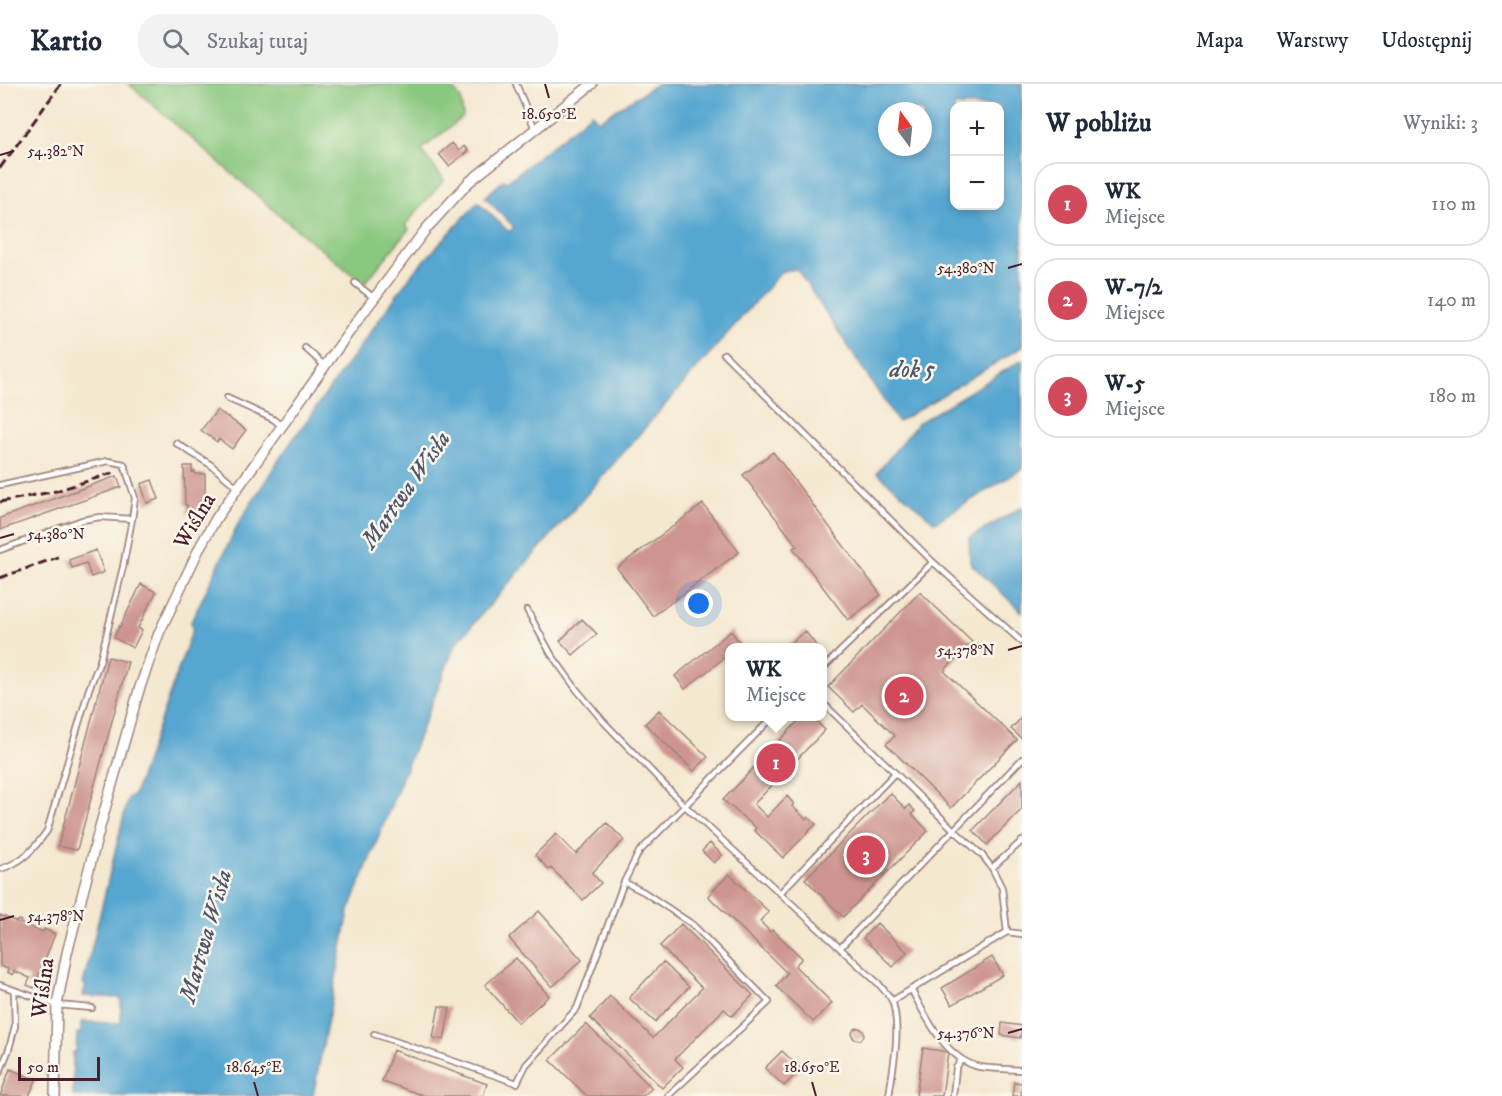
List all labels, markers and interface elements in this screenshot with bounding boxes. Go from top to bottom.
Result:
search box [138,14,558,68]
text: Kartio [30,24,102,59]
icon: search [159,25,192,58]
text: Szukaj tutaj [207,28,308,55]
text: Mapa [1196,28,1243,54]
text: Warstwy [1276,28,1348,54]
text: Udostępnij [1381,28,1472,54]
north arrow [878,102,932,156]
map controls [950,102,1004,210]
button: + [950,102,1004,156]
text: 18.650°E [521,105,577,124]
text: W pobliżu [1046,107,1151,140]
text: Wyniki: 3 [1403,111,1478,136]
text: 54.382°N [28,142,84,161]
button: − [950,156,1004,210]
text: WK [1105,178,1141,205]
text: 1 [1064,192,1071,217]
text: 110 m [1431,192,1476,217]
text: Miejsce [1105,205,1165,230]
text: 54.380°N [937,259,995,278]
text: W-7/2 [1105,274,1162,301]
text: 2 [1063,288,1072,313]
text: 140 m [1427,288,1476,313]
text: Miejsce [1105,301,1165,326]
water label: dok 5 [889,355,935,385]
text: W-5 [1105,370,1145,397]
text: 3 [1064,384,1071,409]
text: 180 m [1429,384,1476,409]
text: Miejsce [1105,397,1165,422]
water label: Martwa Wisła [353,425,458,556]
street label: Wiślna [167,488,223,555]
text: 54.380°N [27,525,85,544]
your location [684,589,713,618]
text: 54.378°N [937,641,995,660]
popup [725,643,827,721]
text: WK [746,656,782,683]
pin: 2 [884,674,924,718]
text: Miejsce [746,683,806,708]
pin: 1 [756,740,796,786]
pin: 3 [846,832,886,878]
water label: Martwa Wisła [172,866,239,1008]
text: 54.378°N [27,907,85,926]
street label: Wiślna [25,955,61,1021]
text: 54.376°N [937,1024,995,1043]
scale bar [18,1054,100,1082]
text: 50 m [27,1057,59,1077]
text: 18.645°E [226,1058,282,1077]
text: 18.650°E [784,1058,840,1077]

